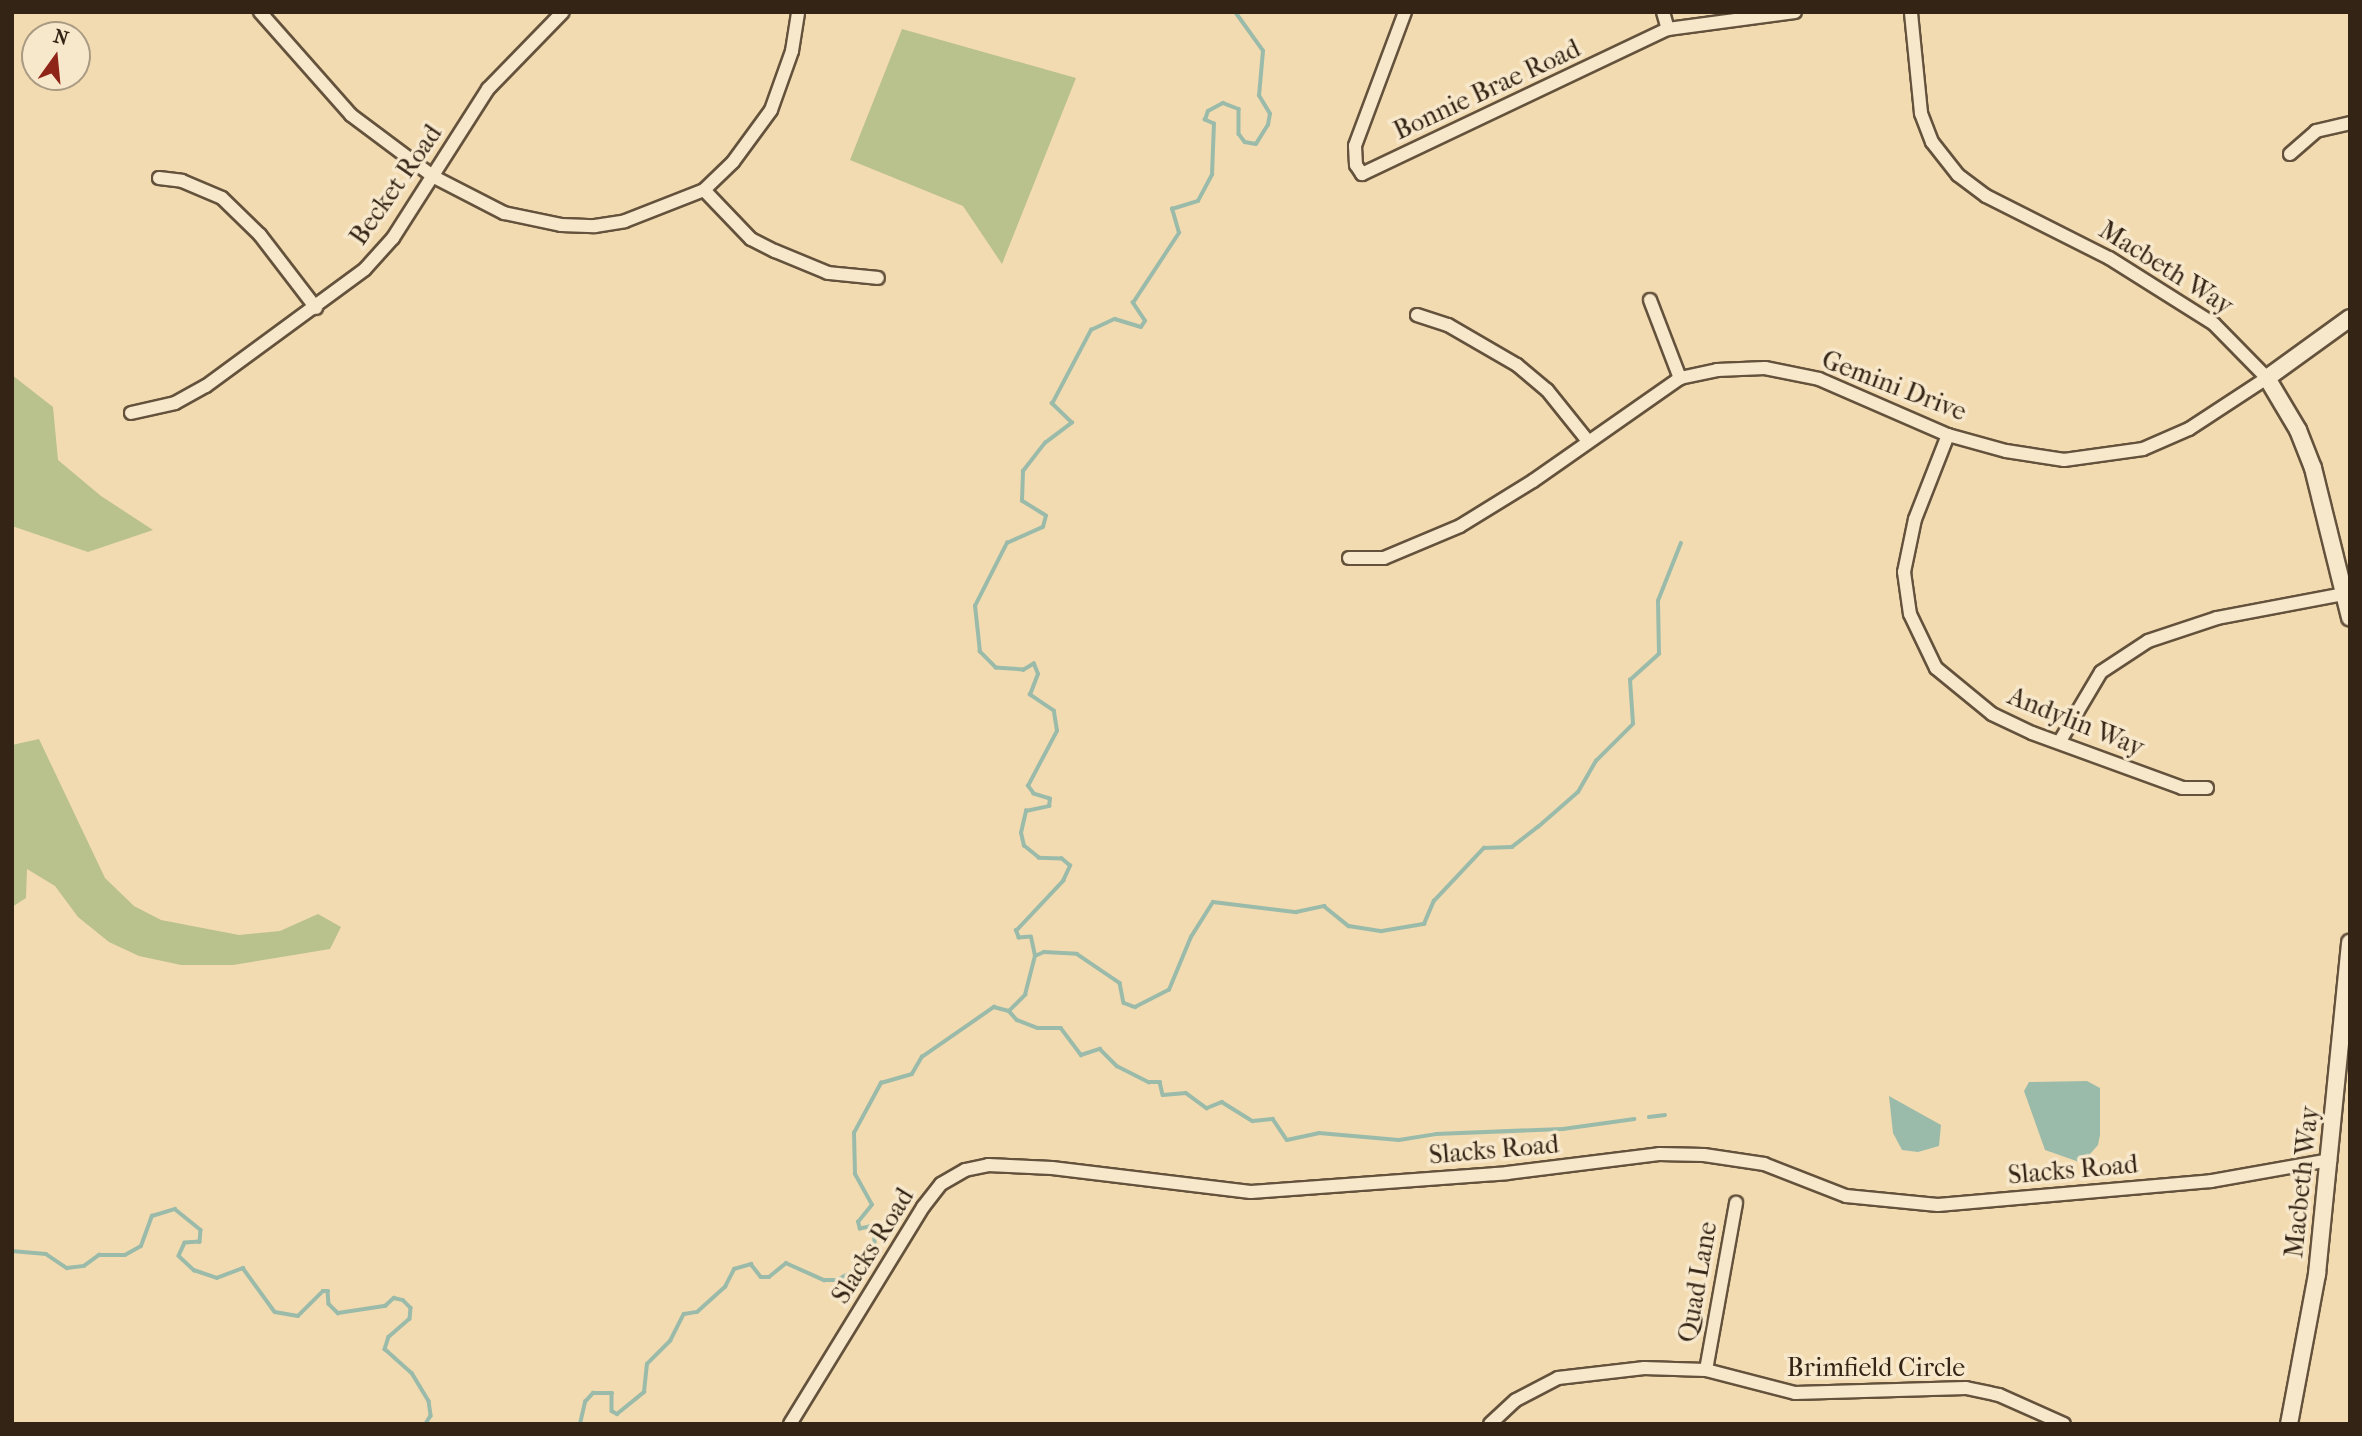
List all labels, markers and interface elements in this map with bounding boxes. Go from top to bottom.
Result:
north arrow [21,21,91,91]
text: N [51,25,71,50]
street label: Bonnie Brae Road [1389,33,1585,147]
street label: Becket Road [343,119,449,251]
street label: Macbeth Way [2093,214,2239,322]
street label: Gemini Drive [1817,344,1971,428]
street label: Andylin Way [2003,681,2149,763]
street label: Macbeth Way [2279,1105,2325,1259]
street label: Slacks Road [1428,1129,1560,1171]
street label: Slacks Road [2007,1149,2139,1191]
street label: Slacks Road [825,1182,921,1310]
street label: Quad Lane [1672,1219,1724,1345]
street label: Brimfield Circle [1787,1352,1965,1384]

